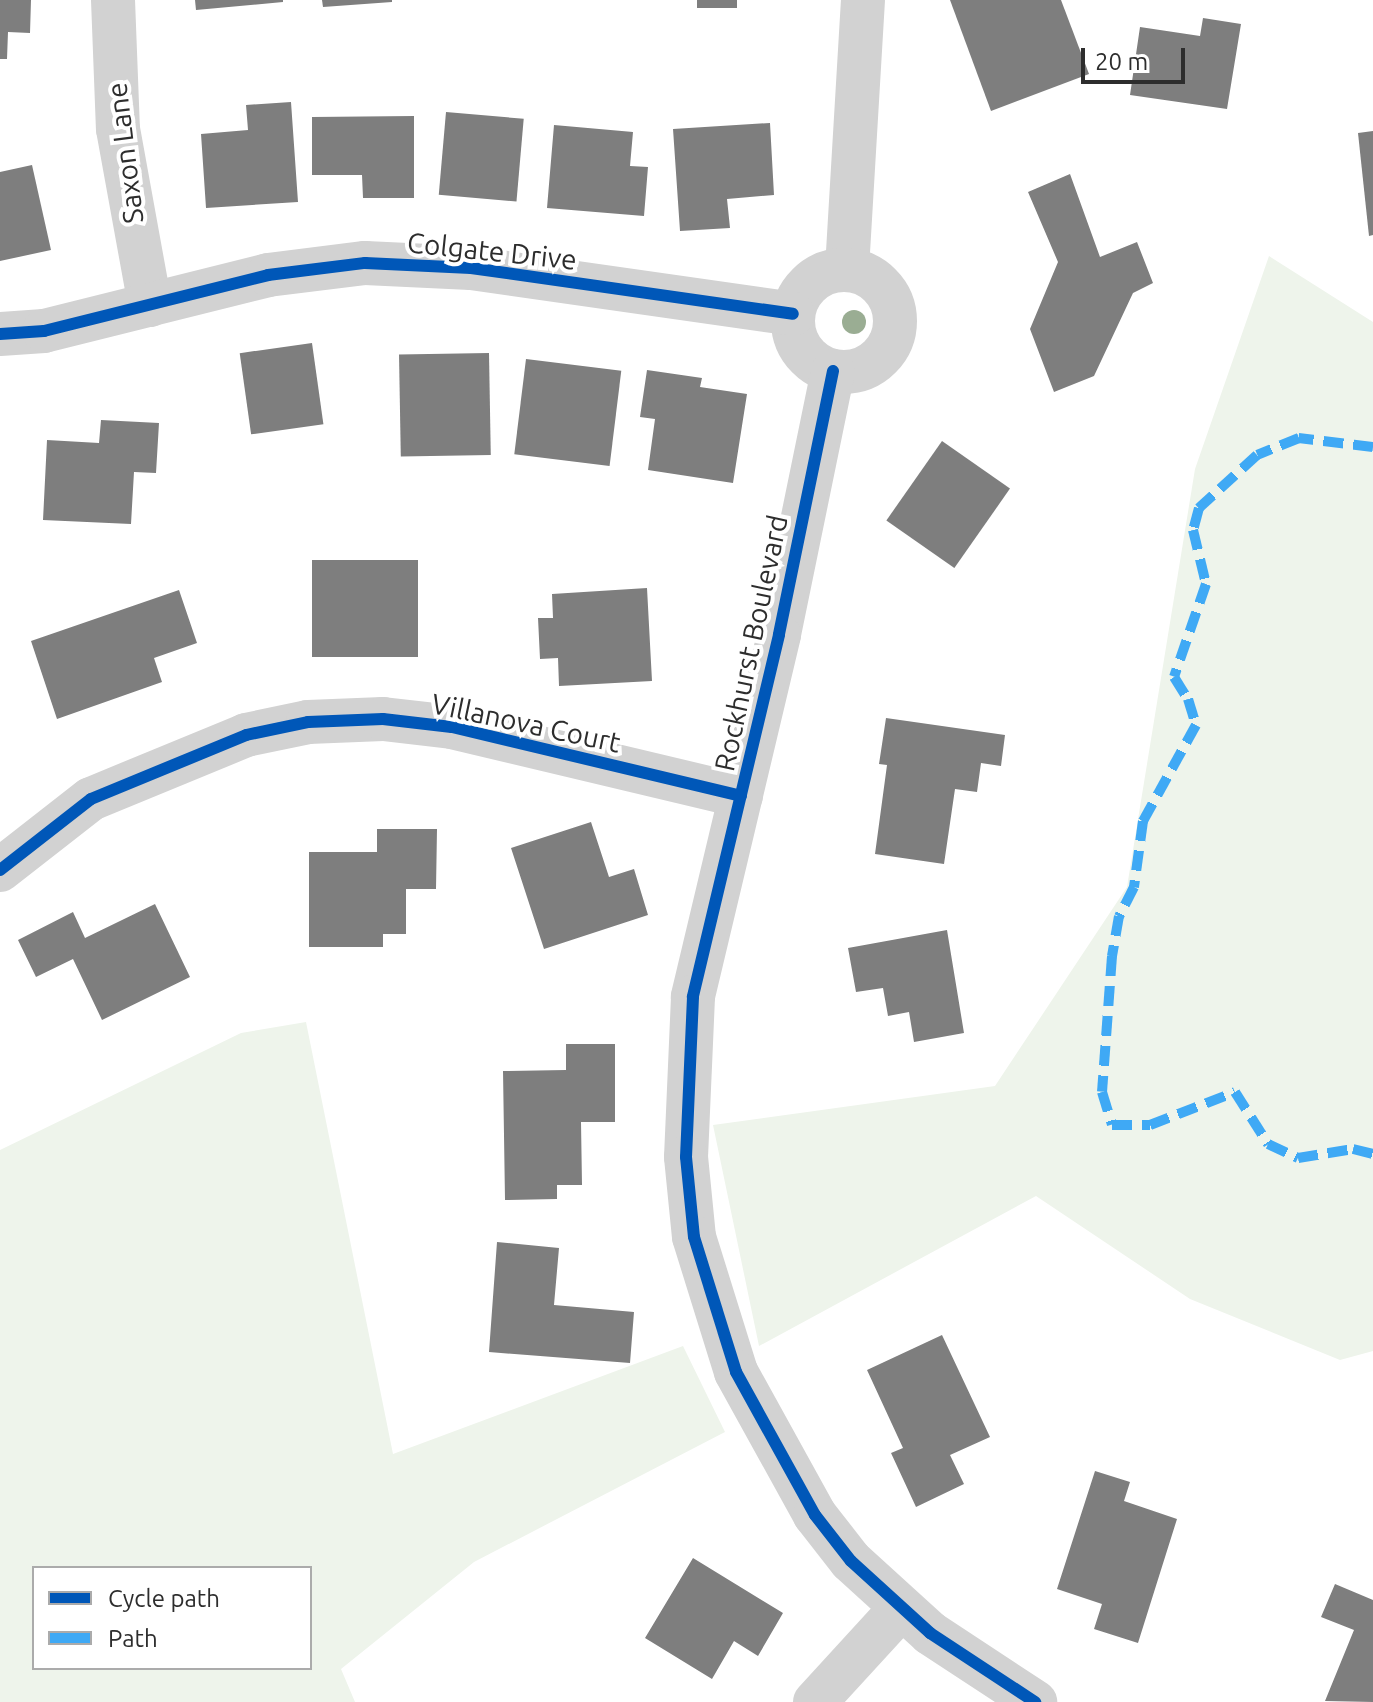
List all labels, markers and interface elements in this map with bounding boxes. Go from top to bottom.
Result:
scale bar [1085,32,1189,82]
text: 20 m [1095,48,1148,75]
street label: Saxon Lane [100,81,150,225]
street label: Colgate Drive [406,225,578,277]
street label: Rockhurst Boulevard [707,512,795,774]
street label: Villanova Court [428,687,624,759]
legend [32,1566,312,1670]
text: Cycle path [108,1585,220,1612]
text: Path [108,1625,158,1652]

